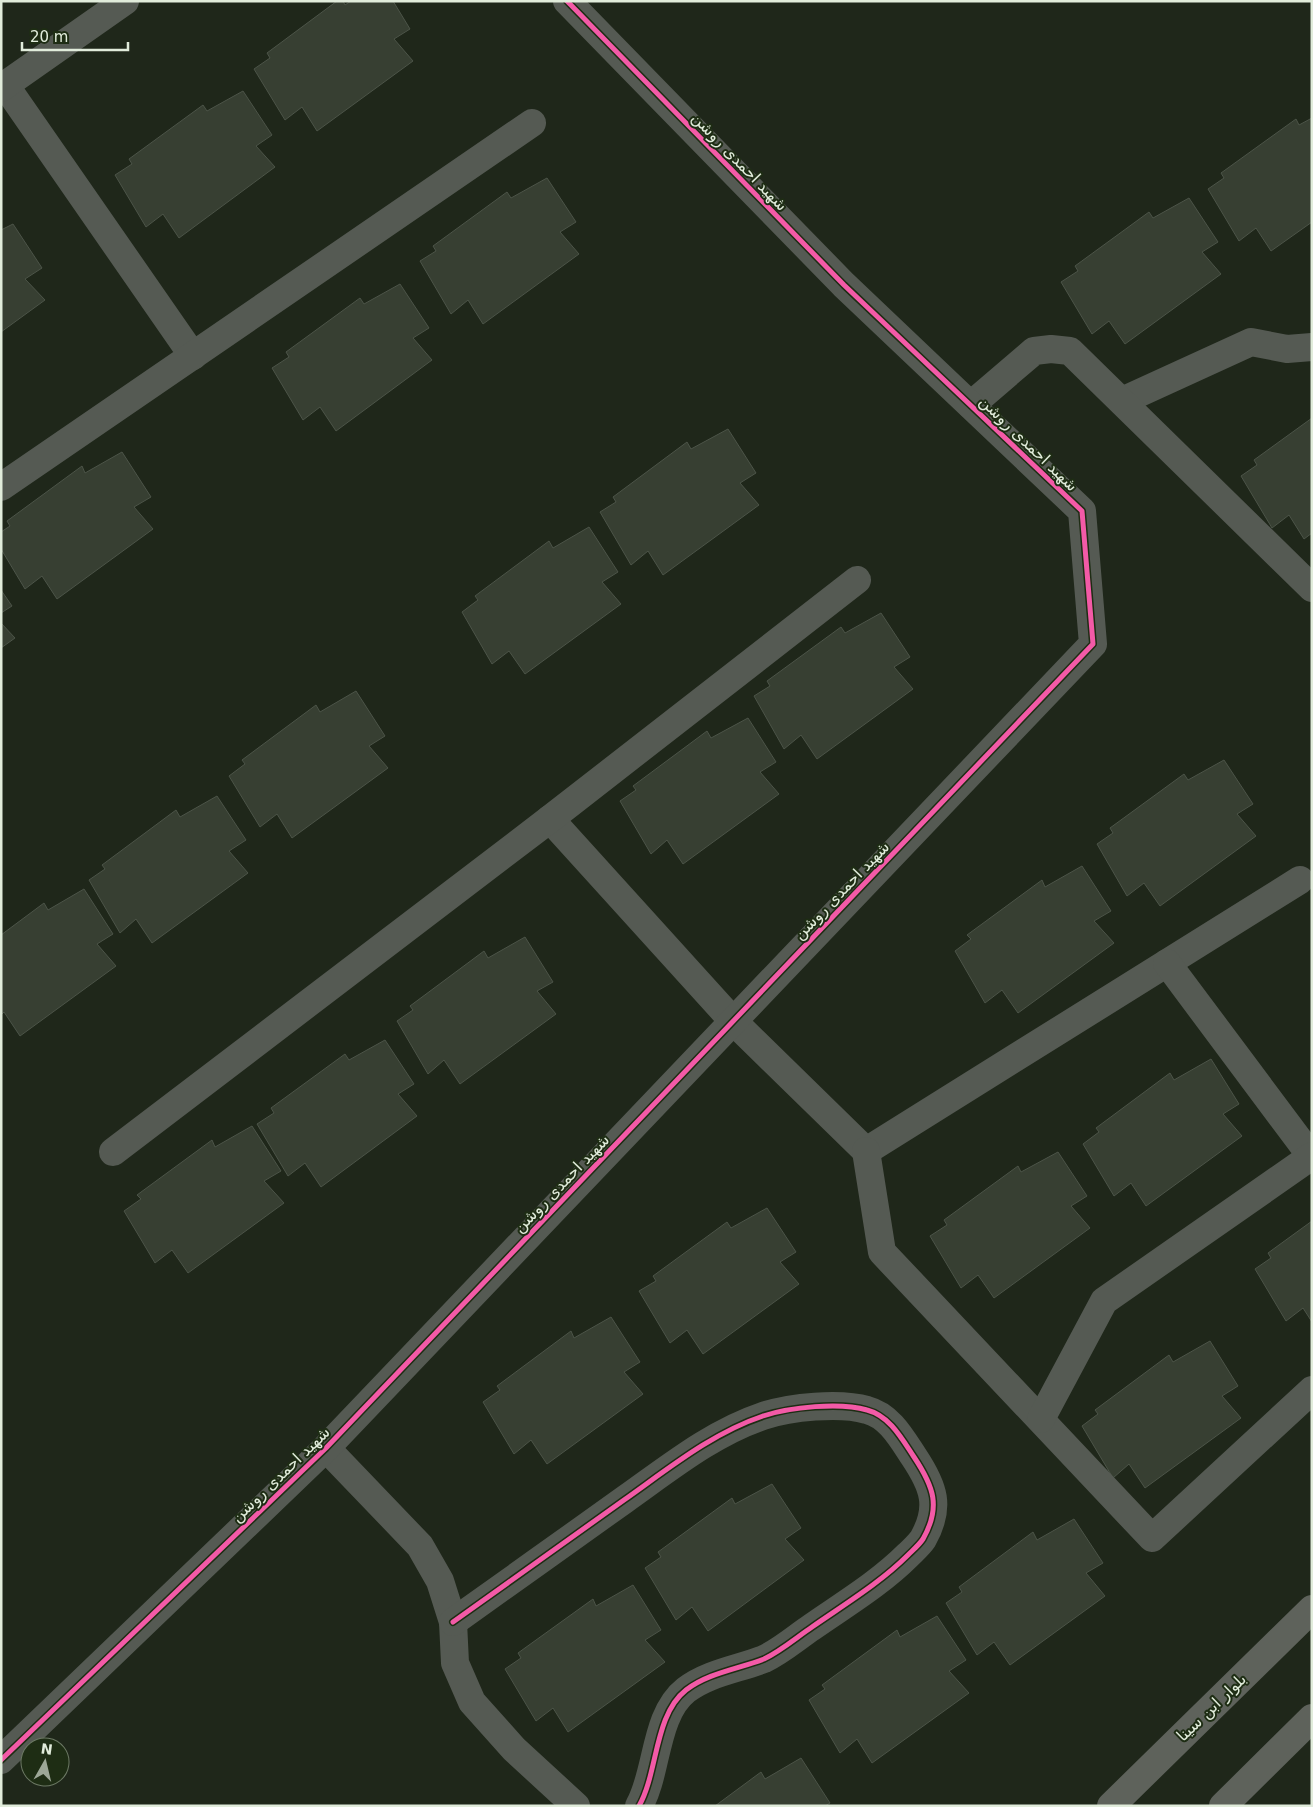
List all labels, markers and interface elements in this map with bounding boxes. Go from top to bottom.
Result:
scale bar [22,20,129,52]
text: 20 m [30,28,68,46]
street label: شهید احمدی روشن [687,108,792,215]
street label: شهید احمدی روشن [975,391,1082,496]
street label: شهید احمدی روشن [789,837,894,944]
street label: شهید احمدی روشن [509,1130,614,1237]
street label: شهید احمدی روشن [227,1422,334,1527]
street label: بلوار ابن سینا [1173,1669,1251,1746]
north arrow [20,1737,70,1787]
text: N [40,1740,54,1758]

